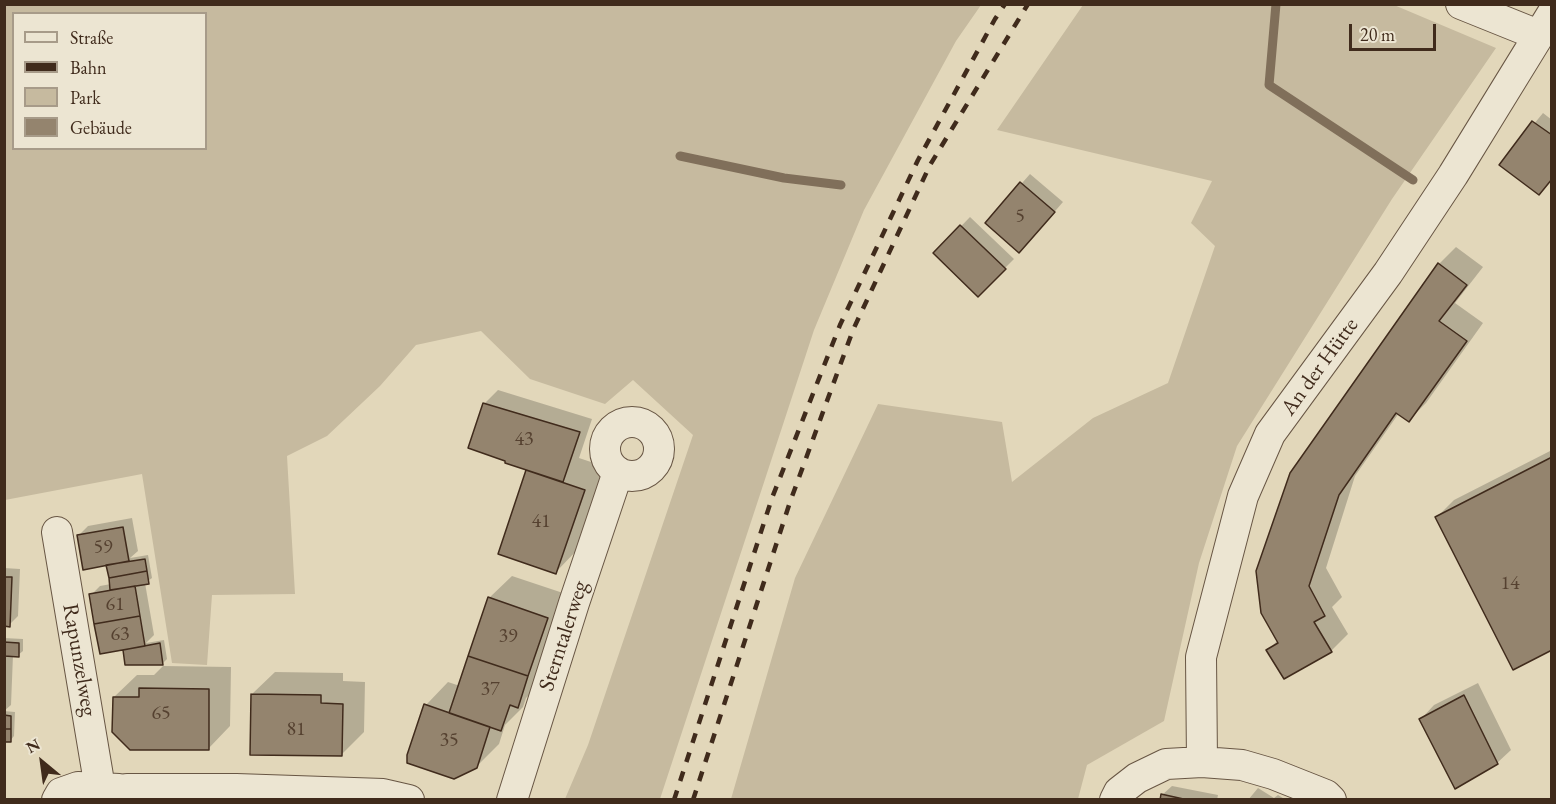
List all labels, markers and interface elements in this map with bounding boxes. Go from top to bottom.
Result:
legend [12,12,207,150]
scale bar [1352,12,1439,50]
text: 20 m [1360,23,1395,46]
text: Straße [70,26,113,49]
text: Bahn [70,56,107,79]
text: Park [70,86,101,109]
text: Gebäude [70,116,132,139]
house number: 5 [1015,205,1025,229]
street label: An der Hütte [1276,313,1364,421]
house number: 43 [514,428,534,452]
house number: 41 [531,510,551,534]
house number: 59 [93,536,113,560]
house number: 14 [1500,572,1520,596]
street label: Sterntalerweg [534,578,594,694]
house number: 61 [105,593,125,617]
street label: Rapunzelweg [56,602,102,718]
house number: 63 [110,623,130,647]
house number: 39 [498,625,518,649]
house number: 37 [480,678,500,702]
house number: 65 [151,702,171,726]
house number: 81 [286,718,306,742]
house number: 35 [439,729,459,753]
north arrow [12,732,72,792]
text: N [22,733,44,758]

